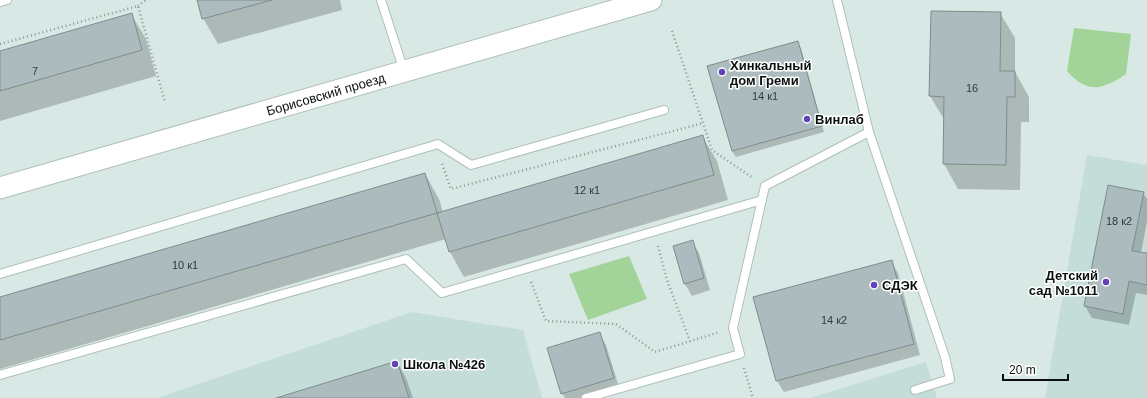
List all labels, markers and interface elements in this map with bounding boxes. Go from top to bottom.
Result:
place label: Хинкальный дом Греми [730,58,811,88]
house number: 7 [32,65,38,77]
marker: Хинкальный дом Греми [717,67,727,77]
street label: Борисовский проезд [265,70,387,118]
house number: 16 [966,82,978,94]
house number: 14 к1 [752,90,778,102]
place label: Винлаб [815,112,864,127]
marker: Винлаб [802,114,812,124]
house number: 12 к1 [574,184,600,196]
house number: 18 к2 [1106,215,1132,227]
house number: 10 к1 [172,259,198,271]
place label: Детский сад №1011 [1029,268,1098,298]
marker: Детский сад №1011 [1101,277,1111,287]
place label: СДЭК [882,278,918,293]
marker: СДЭК [869,280,879,290]
house number: 14 к2 [821,314,847,326]
scale bar [1003,356,1068,382]
place label: Школа №426 [403,357,485,372]
marker: Школа №426 [390,359,400,369]
text: 20 m [1009,363,1036,377]

